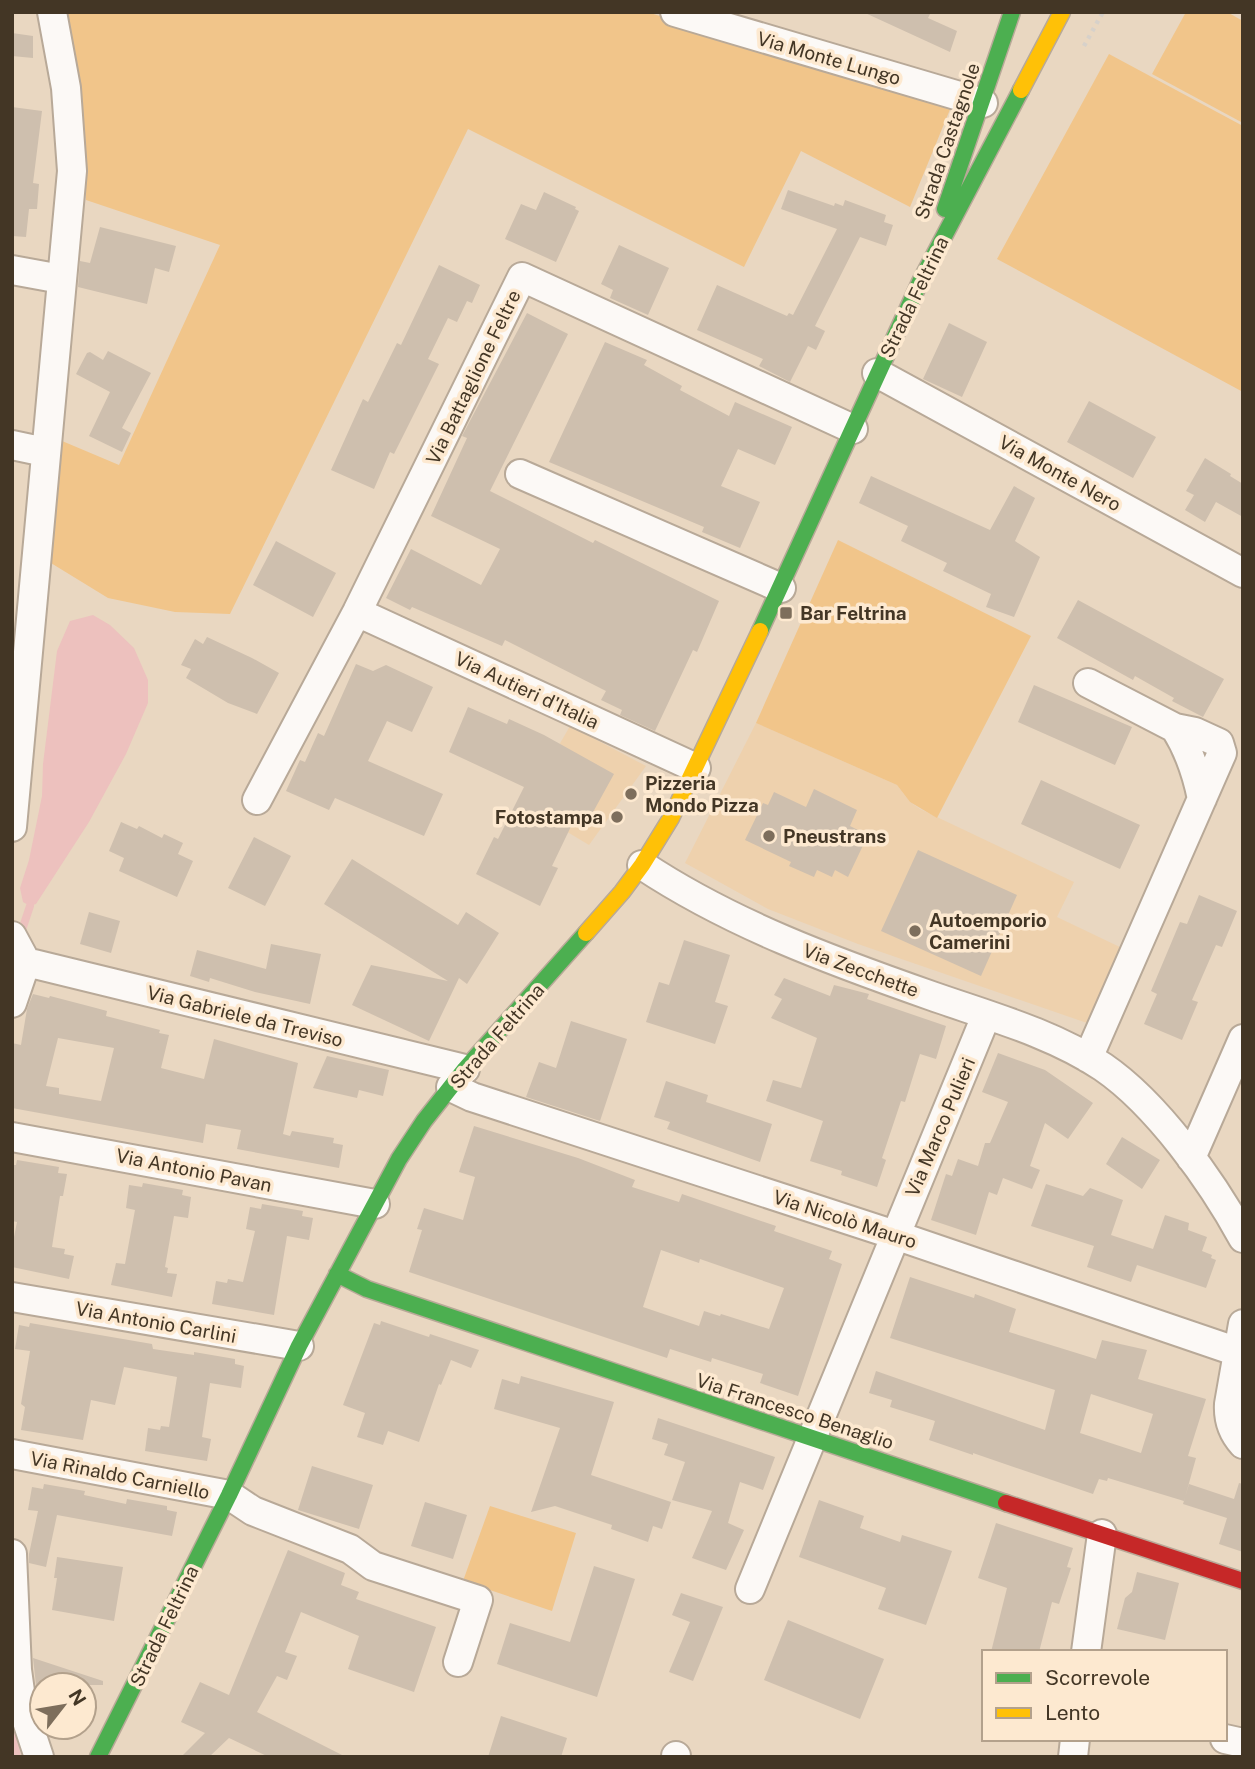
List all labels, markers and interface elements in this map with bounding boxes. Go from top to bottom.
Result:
street label: Via Monte Lungo [755,27,903,89]
street label: Strada Castagnole [910,60,984,222]
street label: Strada Feltrina [875,233,953,361]
street label: Via Battaglione Feltre [421,286,525,468]
street label: Via Monte Nero [995,430,1125,516]
place label: Bar Feltrina [800,602,907,624]
marker: Bar Feltrina [778,605,794,621]
street label: Via Autieri d'Italia [452,647,602,733]
place label: Pizzeria Mondo Pizza [645,772,759,816]
marker: Pizzeria Mondo Pizza [623,786,639,802]
place label: Fotostampa [495,806,603,828]
marker: Fotostampa [609,809,625,825]
place label: Pneustrans [783,825,886,847]
marker: Pneustrans [761,828,777,844]
place label: Autoemporio Camerini [929,909,1047,953]
marker: Autoemporio Camerini [907,923,923,939]
street label: Via Zecchette [800,939,922,1001]
street label: Strada Feltrina [446,979,548,1093]
street label: Via Gabriele da Treviso [145,981,345,1051]
street label: Via Marco Pulieri [901,1054,979,1200]
street label: Via Antonio Pavan [114,1144,274,1196]
street label: Via Nicolò Mauro [770,1185,920,1253]
street label: Via Antonio Carlini [74,1297,238,1347]
street label: Via Francesco Benaglio [693,1369,897,1453]
street label: Via Rinaldo Carniello [28,1447,212,1503]
street label: Strada Feltrina [125,1562,203,1690]
legend [982,1650,1227,1741]
text: Scorrevole [1045,1665,1150,1690]
north arrow [28,1671,98,1741]
text: N [64,1685,91,1709]
text: Lento [1045,1700,1100,1725]

